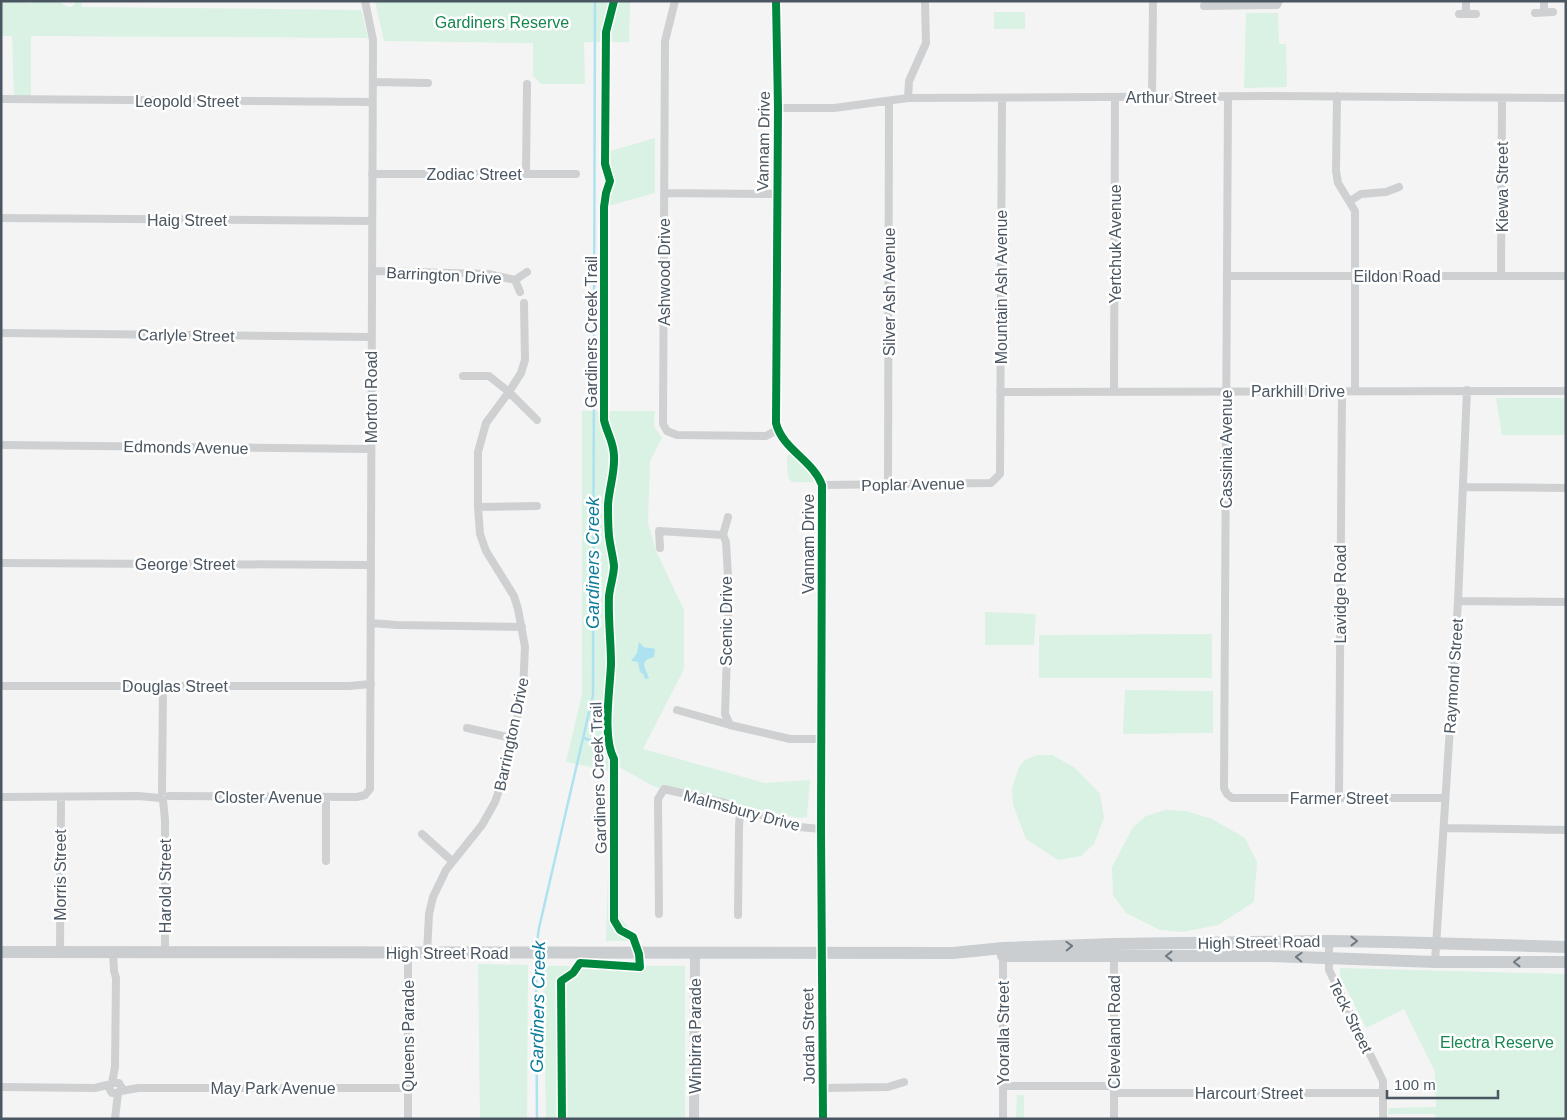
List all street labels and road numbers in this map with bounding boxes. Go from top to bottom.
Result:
street label: Arthur Street [1126,89,1217,106]
street label: Vannam Drive [754,91,773,191]
street label: Leopold Street [135,93,240,110]
street label: Kiewa Street [1494,141,1511,232]
street label: Zodiac Street [426,166,522,183]
street label: Yertchuk Avenue [1107,184,1124,304]
street label: Mountain Ash Avenue [993,210,1010,364]
street label: Haig Street [147,212,228,229]
street label: Ashwood Drive [656,218,673,326]
street label: Silver Ash Avenue [881,228,898,356]
street label: Gardiners Creek Trail [583,256,600,408]
street label: Barrington Drive [386,264,502,287]
street label: Eildon Road [1353,268,1441,285]
street label: Carlyle Street [137,326,235,345]
street label: Morton Road [363,351,380,443]
street label: Parkhill Drive [1251,383,1345,400]
street label: Cassinia Avenue [1218,389,1235,508]
street label: Edmonds Avenue [123,438,249,457]
street label: Poplar Avenue [861,475,965,494]
street label: Vannam Drive [800,494,817,594]
street label: Lavidge Road [1332,545,1349,643]
street label: George Street [135,556,236,573]
street label: Scenic Drive [718,576,735,666]
street label: Raymond Street [1441,617,1466,734]
street label: Barrington Drive [491,676,532,792]
street label: Douglas Street [122,678,228,695]
street label: Gardiners Creek Trail [587,702,610,854]
street label: Malmsbury Drive [682,787,802,834]
street label: Closter Avenue [214,789,322,806]
street label: Farmer Street [1290,790,1389,807]
street label: Morris Street [52,829,69,921]
street label: Harold Street [157,838,174,933]
street label: High Street Road [1198,933,1321,952]
street label: High Street Road [386,945,508,962]
street label: Cleveland Road [1106,975,1123,1089]
street label: Teck Street [1325,977,1376,1056]
street label: Winbirra Parade [687,978,704,1094]
street label: Queens Parade [400,980,417,1092]
street label: Yooralla Street [995,980,1012,1085]
street label: Jordan Street [799,987,818,1084]
street label: May Park Avenue [210,1080,336,1097]
street label: Harcourt Street [1195,1085,1304,1102]

